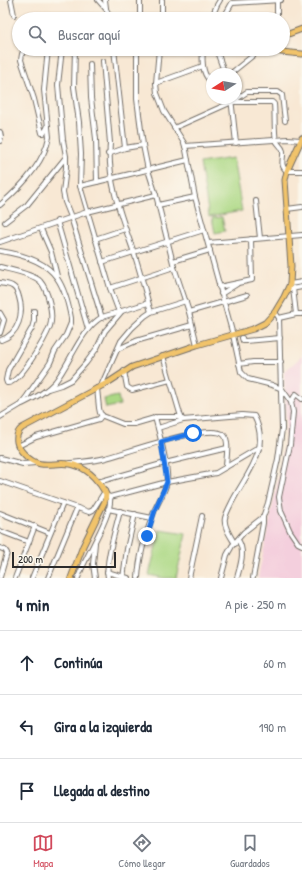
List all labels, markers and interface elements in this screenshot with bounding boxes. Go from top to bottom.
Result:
search box [12,12,290,56]
icon: search [26,23,48,45]
text: Buscar aquí [58,24,121,45]
north arrow [206,68,242,104]
route start [184,424,202,442]
route end [138,527,156,545]
scale bar [12,550,116,569]
text: 200 m [18,552,43,566]
text: 4 min [16,593,49,616]
text: A pie · 250 m [225,595,286,613]
icon: ahead [16,652,38,674]
text: Continúa [54,652,102,673]
text: 60 m [263,654,286,672]
icon: left [16,716,38,738]
text: Gira a la izquierda [54,716,152,737]
text: 190 m [259,718,286,736]
icon: arrive [16,780,38,802]
text: Llegada al destino [54,780,150,801]
tab: Mapa [32,832,54,870]
tab: Cómo llegar [118,832,166,870]
tab: Guardados [230,832,270,870]

